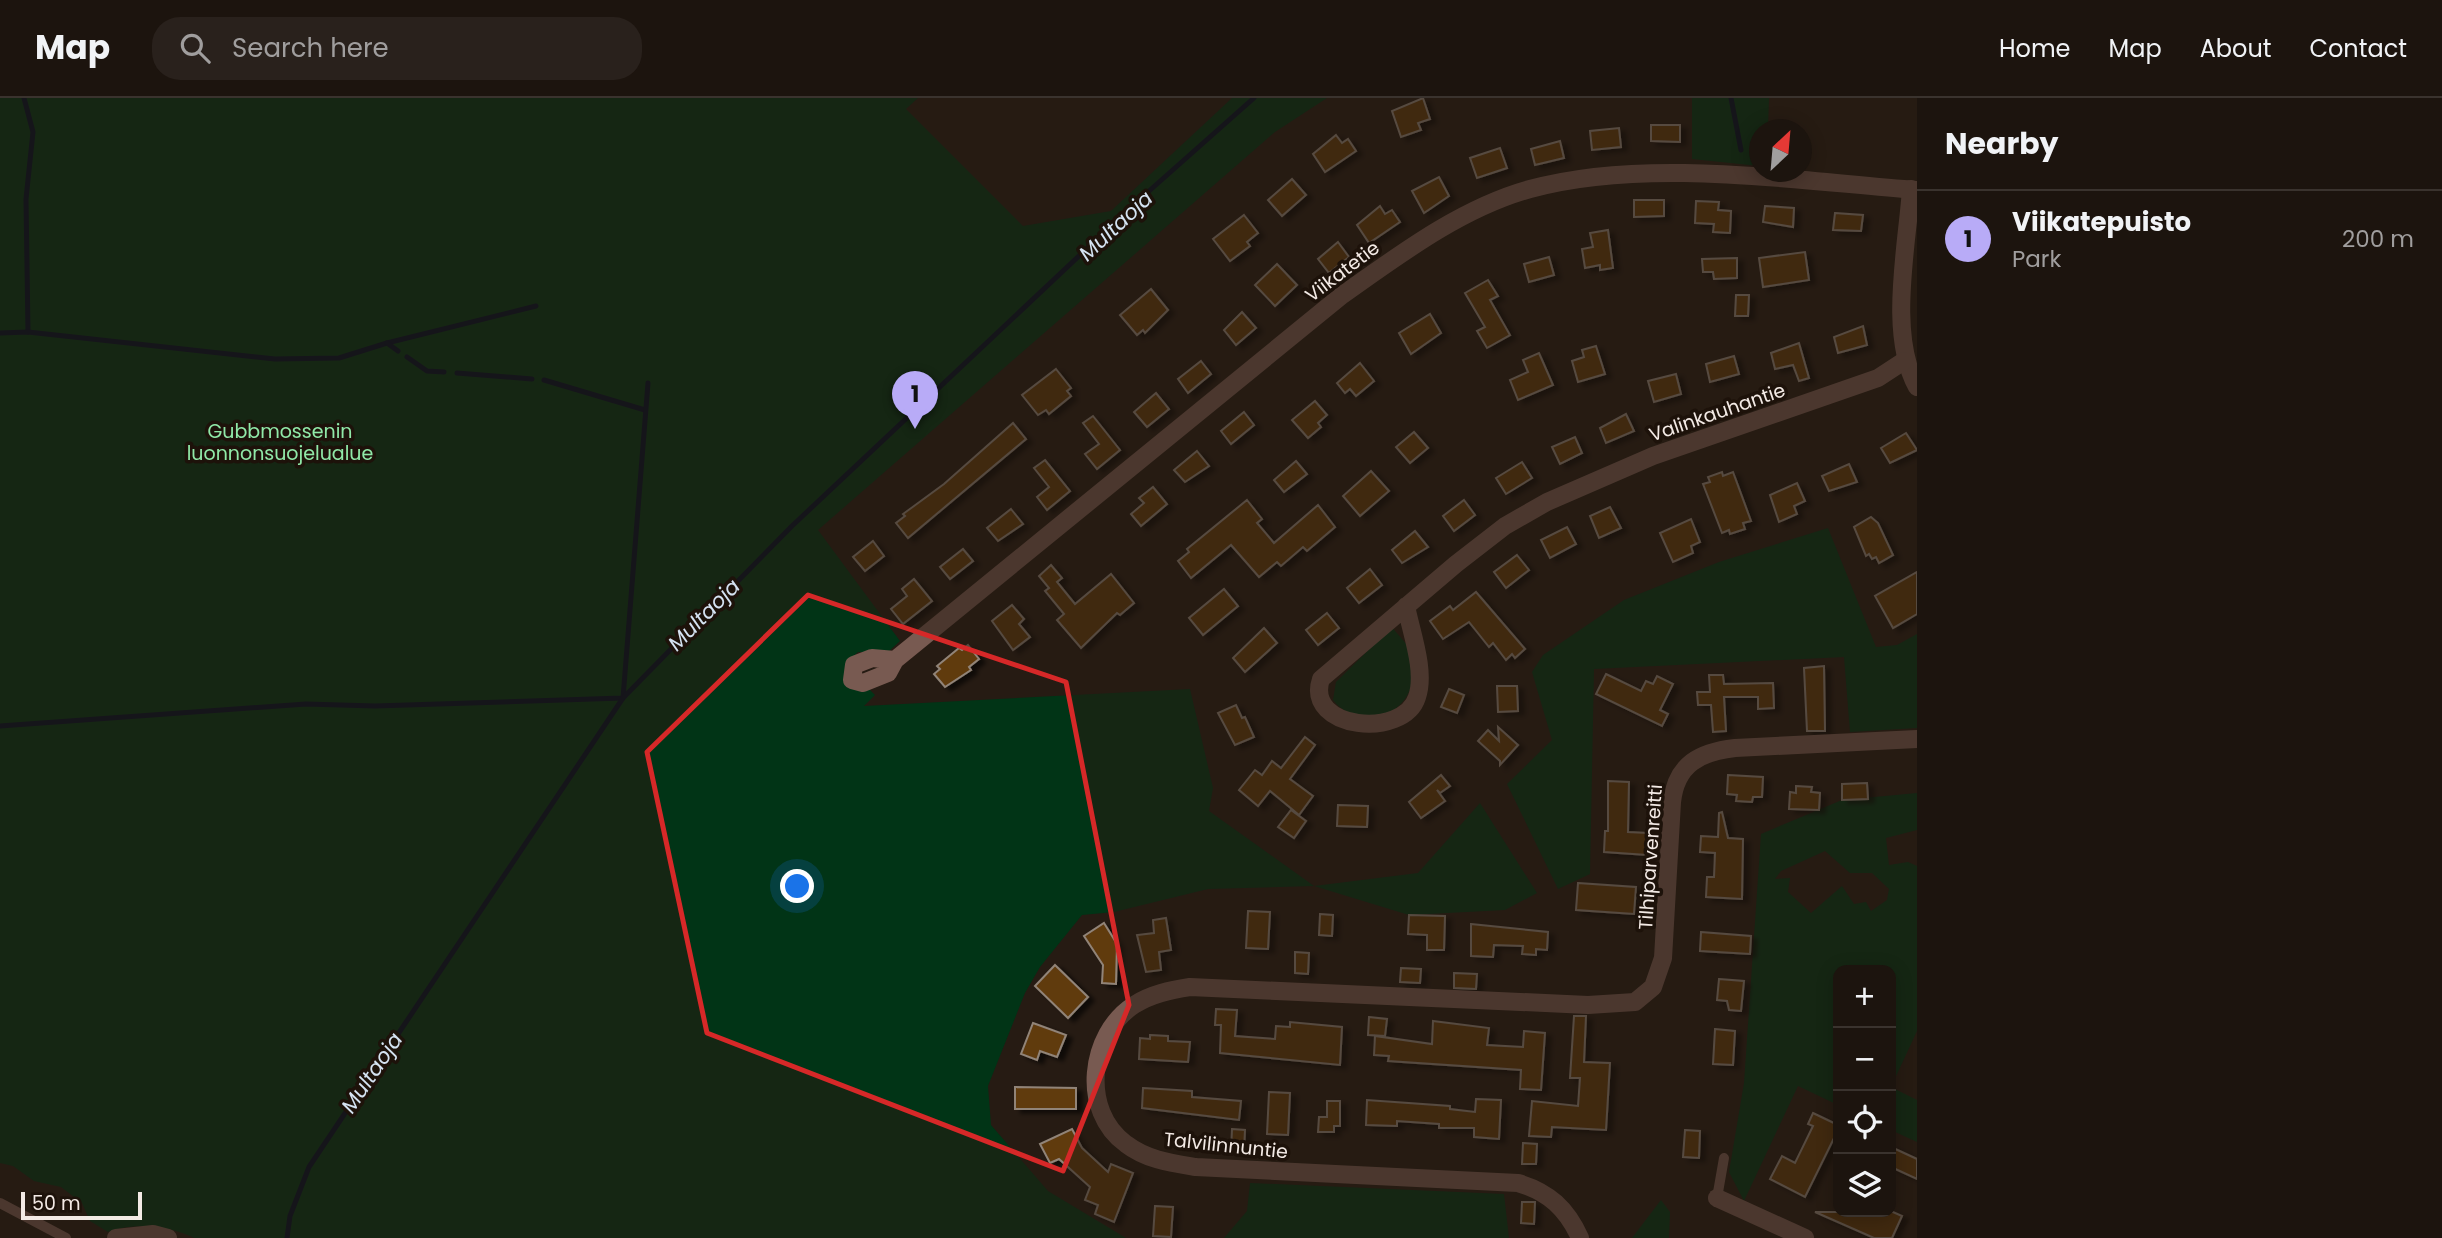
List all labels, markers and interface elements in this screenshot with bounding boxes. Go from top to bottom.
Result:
search box [152,17,642,80]
text: Map [35,24,110,71]
icon: search [176,29,214,67]
text: Search here [232,30,389,66]
text: Home [1999,32,2071,65]
text: Map [2109,32,2162,65]
text: About [2200,32,2271,65]
text: Contact [2309,32,2407,65]
north arrow [1749,119,1812,182]
text: Nearby [1945,122,2059,165]
water label: Multaoja [1072,184,1159,267]
text: Viikatepuisto [2012,204,2191,240]
text: 1 [1964,223,1972,255]
text: 200 m [2342,223,2414,255]
street label: Viikatetie [1299,234,1385,308]
text: Park [2012,243,2061,275]
pin: 1 [892,371,938,429]
street label: Valinkauhantie [1645,377,1789,448]
park label: Gubbmossenin luonnonsuojelualue [187,418,373,467]
water label: Multaoja [661,572,746,657]
street label: Tilhiparvenreitti [1632,783,1669,931]
your location [780,869,814,903]
map controls [1833,965,1896,1217]
button: + [1833,965,1896,1028]
water label: Multaoja [334,1027,409,1119]
button: − [1833,1028,1896,1091]
button: locate [1833,1091,1896,1154]
street label: Talvilinnuntie [1163,1126,1289,1165]
button: layers [1833,1154,1896,1217]
scale bar [21,1189,142,1221]
text: 50 m [32,1190,81,1217]

